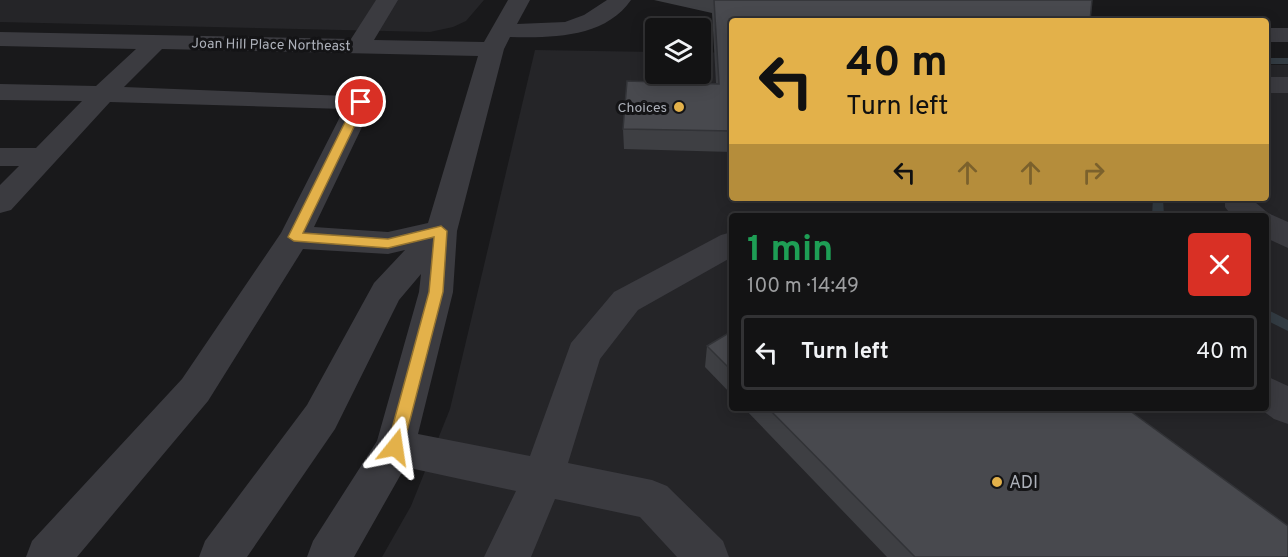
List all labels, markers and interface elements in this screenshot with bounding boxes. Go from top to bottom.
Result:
map controls [645,18,711,84]
button: layers [645,18,711,84]
street label: Joan Hill Place Northeast [191,36,351,55]
text: 40 m [846,38,948,91]
icon: left [747,42,825,120]
pin [335,76,386,127]
icon: arrive [344,85,377,118]
text: Turn left [846,90,948,124]
place label: Choices [617,100,667,117]
marker: Choices [672,100,686,114]
icon: left [888,156,921,189]
icon: ahead [951,156,984,189]
icon: ahead [1014,156,1047,189]
icon: right [1077,156,1110,189]
text: 1 min [747,228,833,274]
button: close [1188,233,1251,296]
text: 100 m · 14:49 [747,274,859,300]
icon: left [750,336,783,369]
text: Turn left [801,339,889,366]
text: 40 m [1196,339,1248,366]
position arrow [363,415,427,479]
place label: ADI [1009,472,1038,495]
marker: ADI [990,475,1004,489]

